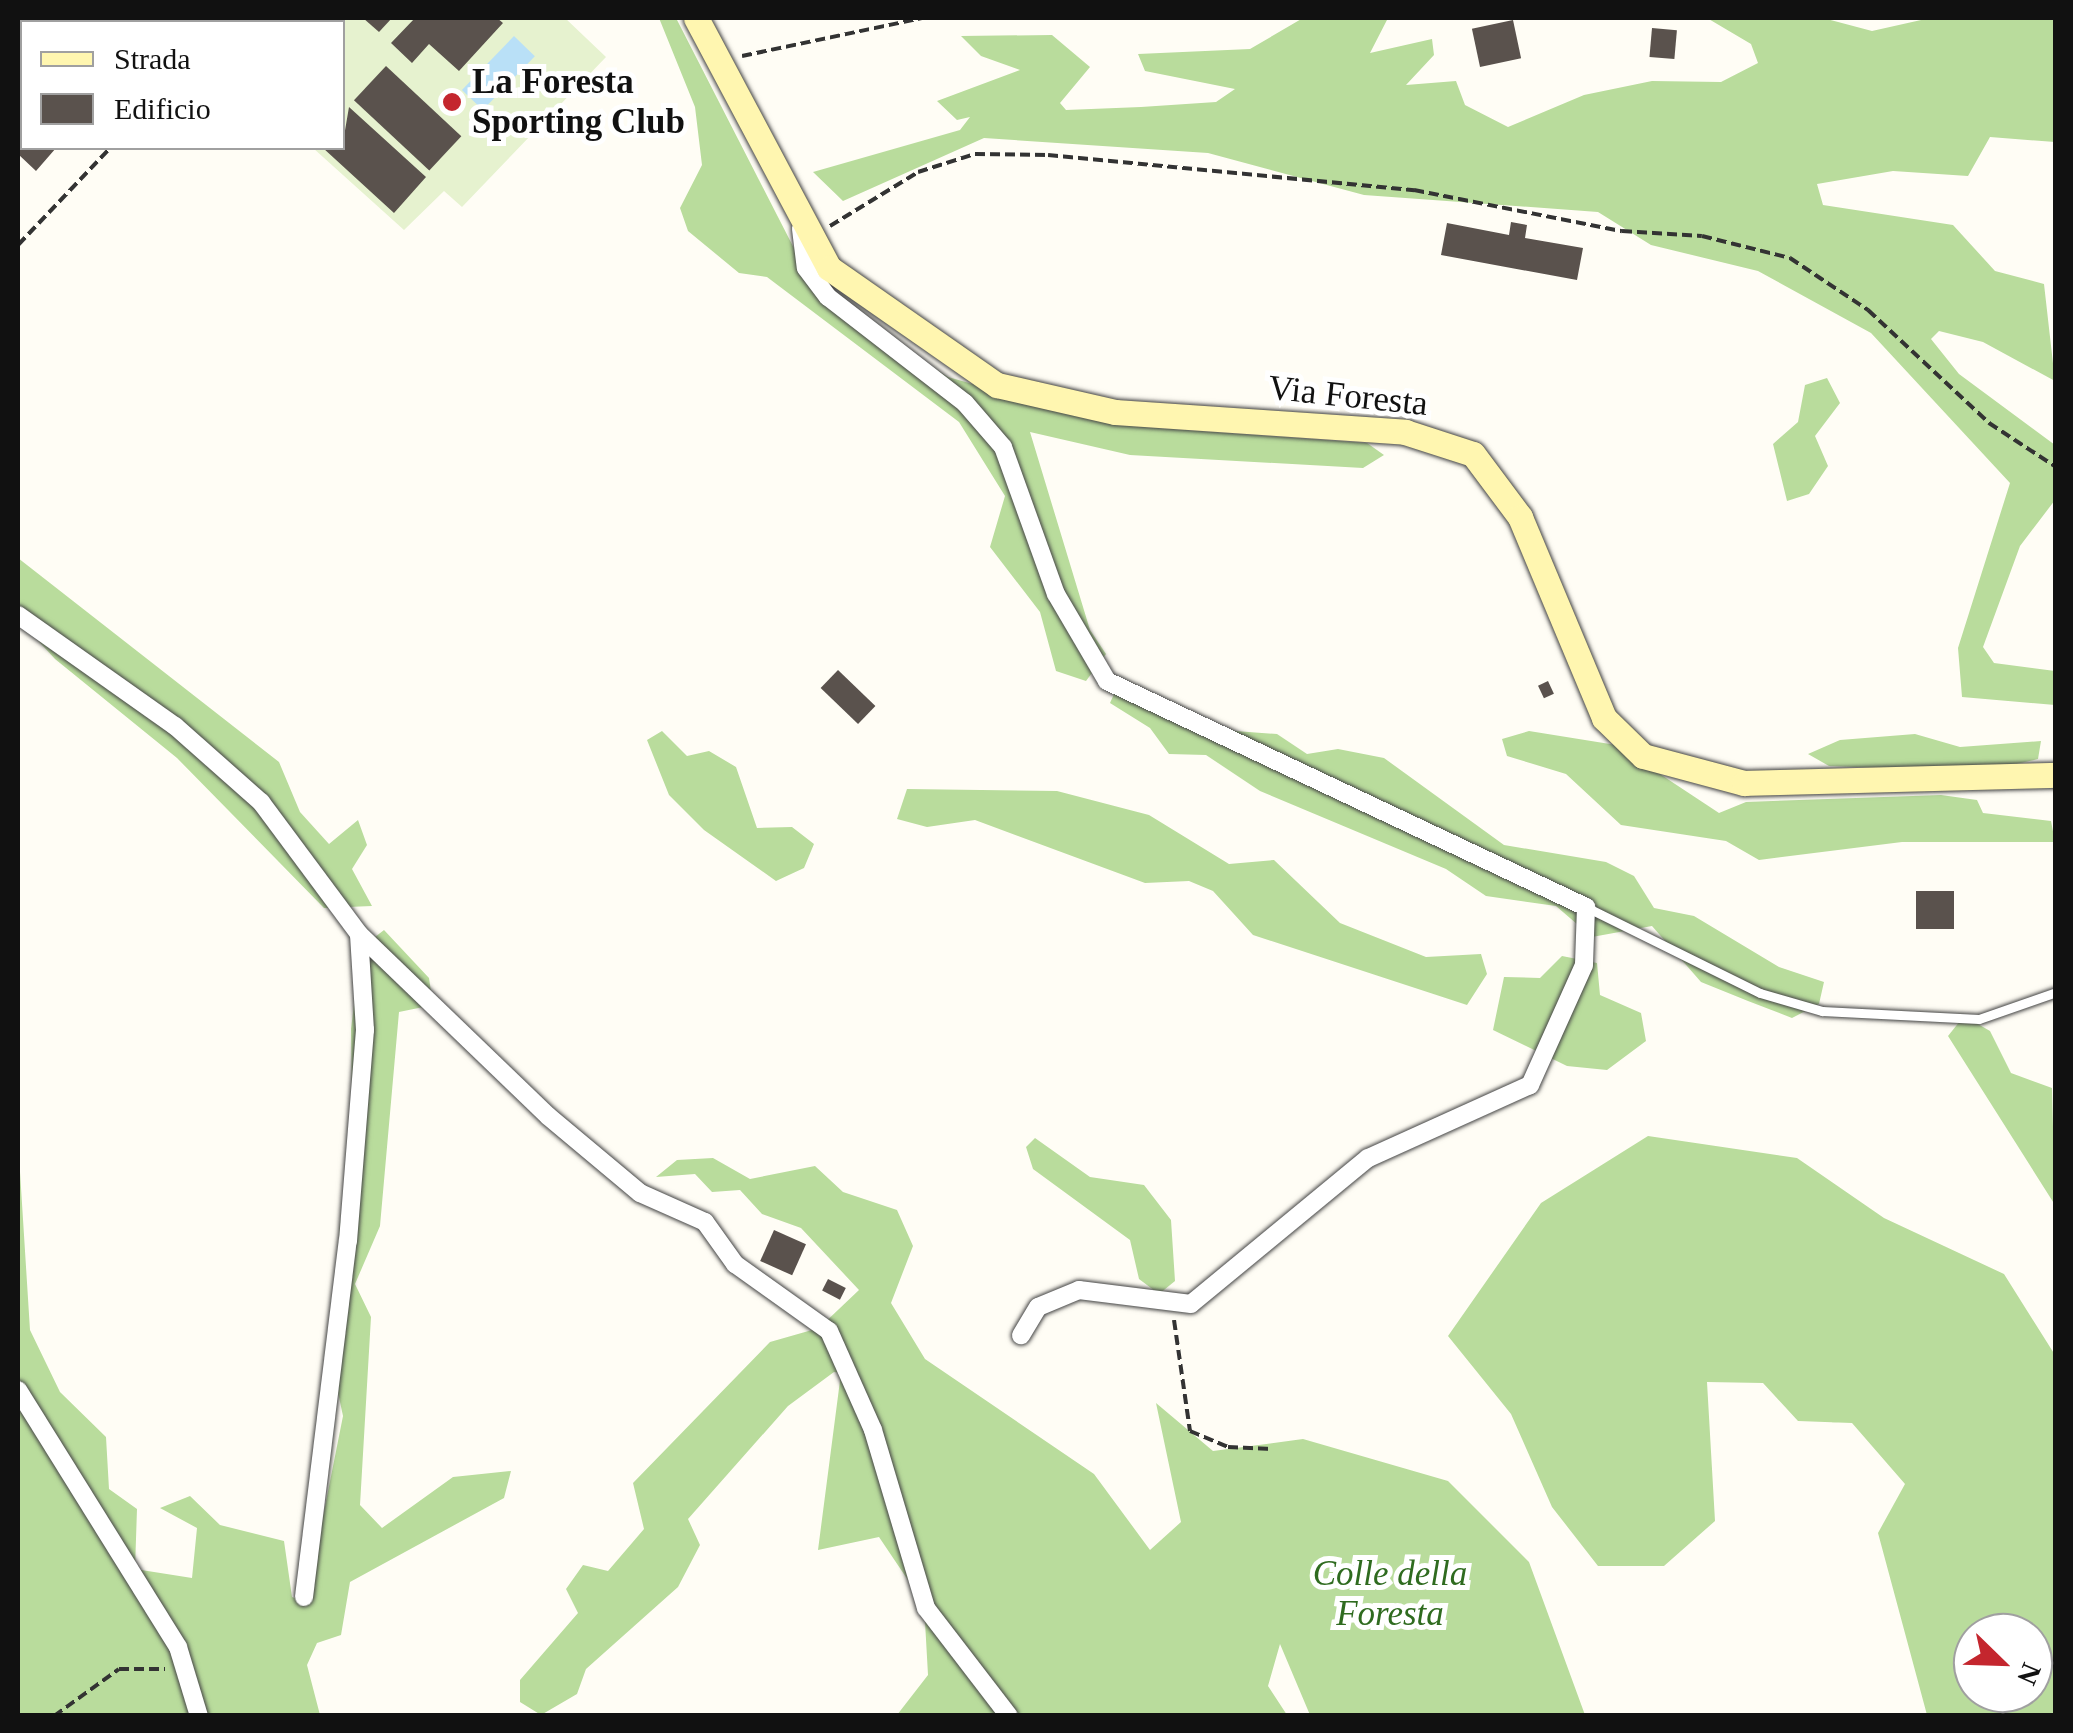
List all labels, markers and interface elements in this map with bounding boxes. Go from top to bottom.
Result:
legend [20,20,345,150]
text: Strada [114,42,191,75]
place label: La Foresta Sporting Club [472,61,685,143]
marker: La Foresta Sporting Club [441,91,463,113]
text: Edificio [114,92,211,125]
street label: Via Foresta [1266,367,1430,425]
park label: Colle della Foresta [1313,1553,1467,1635]
north arrow [1953,1613,2053,1713]
text: N [2011,1659,2047,1689]

